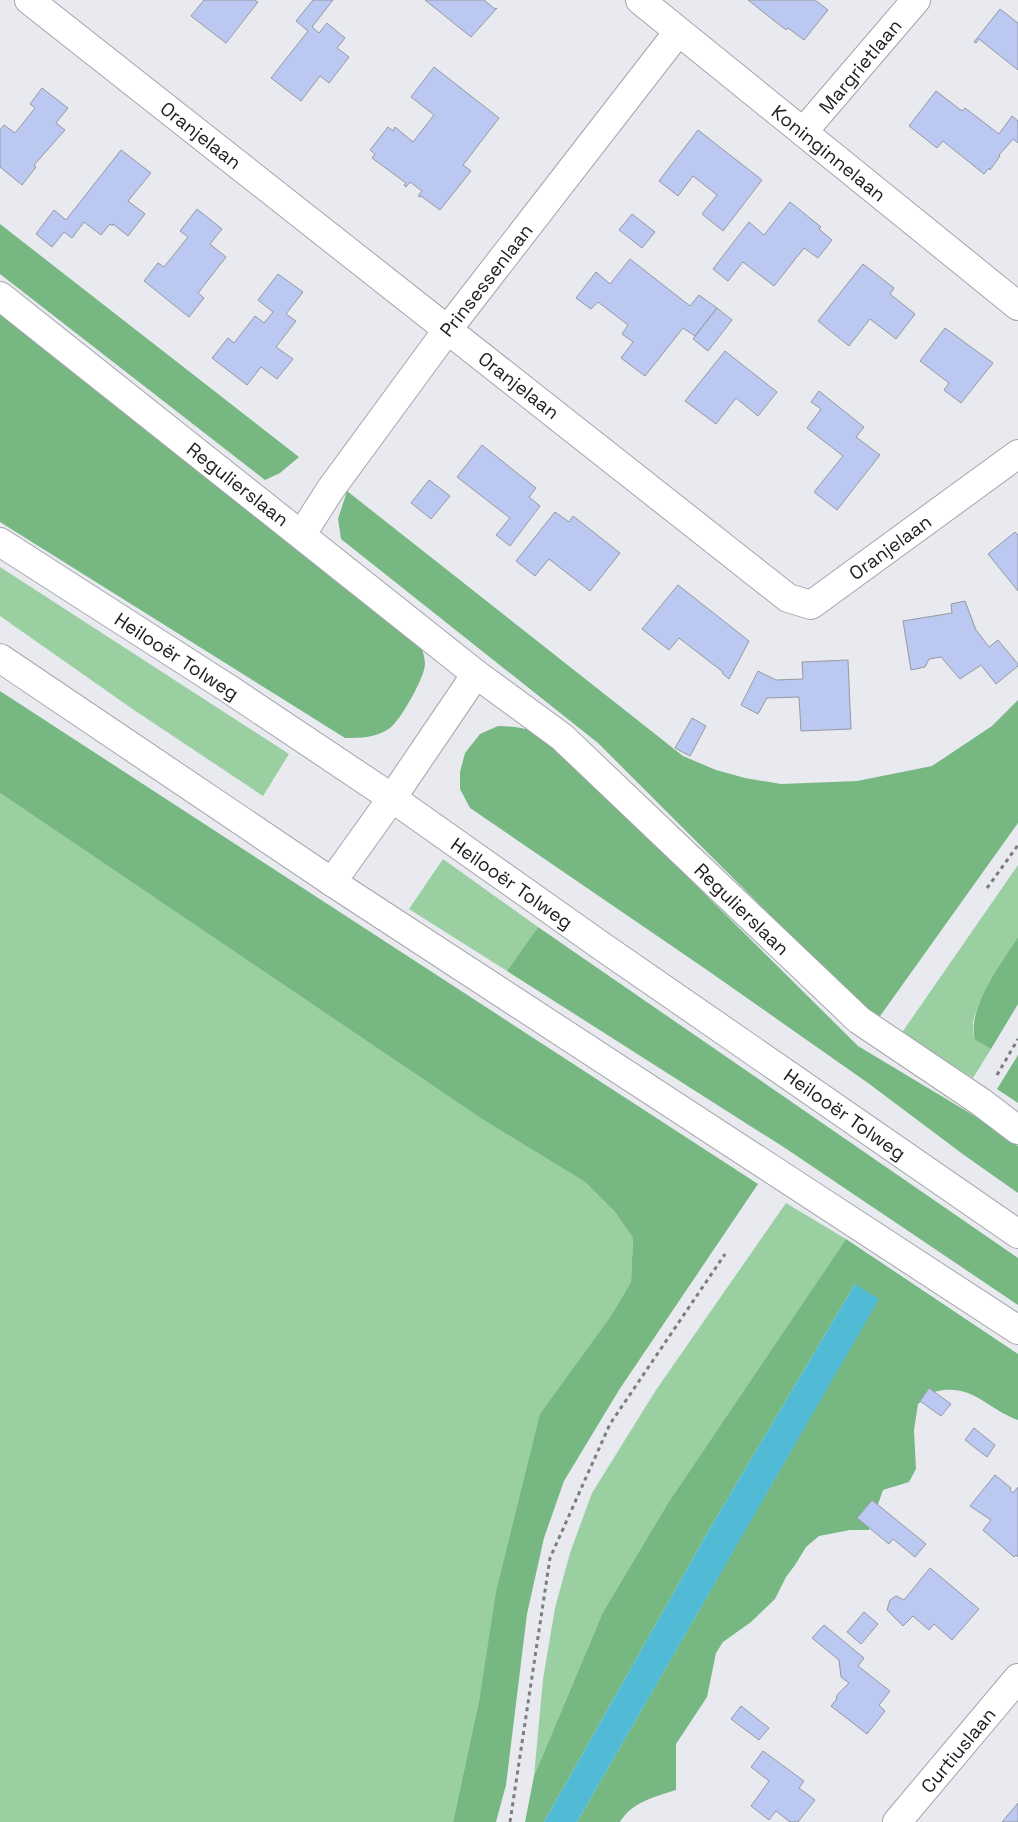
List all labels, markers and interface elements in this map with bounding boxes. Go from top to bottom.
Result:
street label: Margrietlaan [814,14,907,119]
street label: Oranjelaan [155,96,246,175]
street label: Koninginnelaan [766,99,891,207]
street label: Prinsessenlaan [434,219,538,342]
street label: Oranjelaan [473,346,564,425]
street label: Regulierslaan [182,437,294,532]
street label: Oranjelaan [844,509,937,586]
street label: Heilooër Tolweg [110,607,244,706]
street label: Heilooër Tolweg [446,832,578,935]
street label: Regulierslaan [689,858,794,961]
street label: Heilooër Tolweg [779,1063,911,1166]
street label: Curtiuslaan [915,1702,1001,1798]

